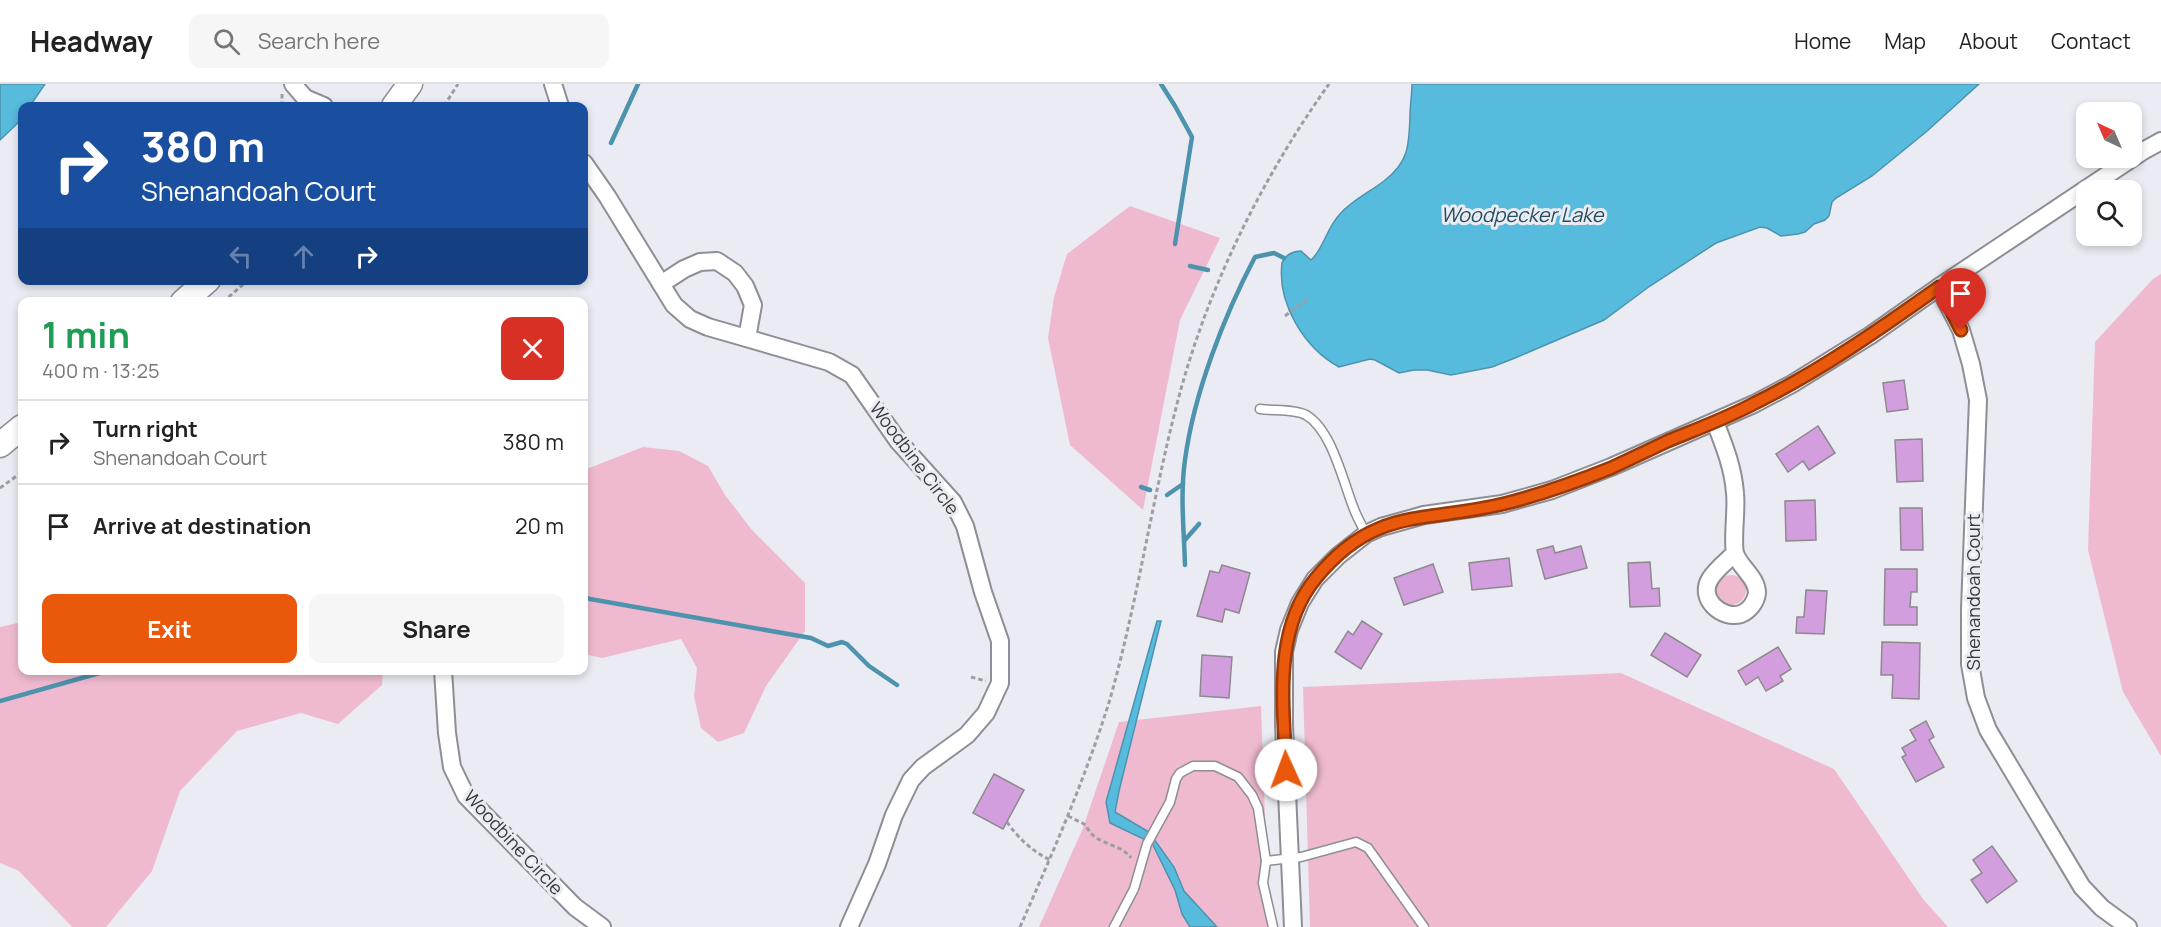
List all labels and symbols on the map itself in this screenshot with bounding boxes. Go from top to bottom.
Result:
north arrow [2076,102,2142,168]
water label: Woodpecker Lake [1441,201,1605,228]
pin [1935,268,1986,330]
street label: Woodbine Circle [865,397,965,519]
street label: Shenandoah Court [1961,514,1985,670]
position arrow [1254,738,1318,802]
street label: Woodbine Circle [459,784,569,900]

